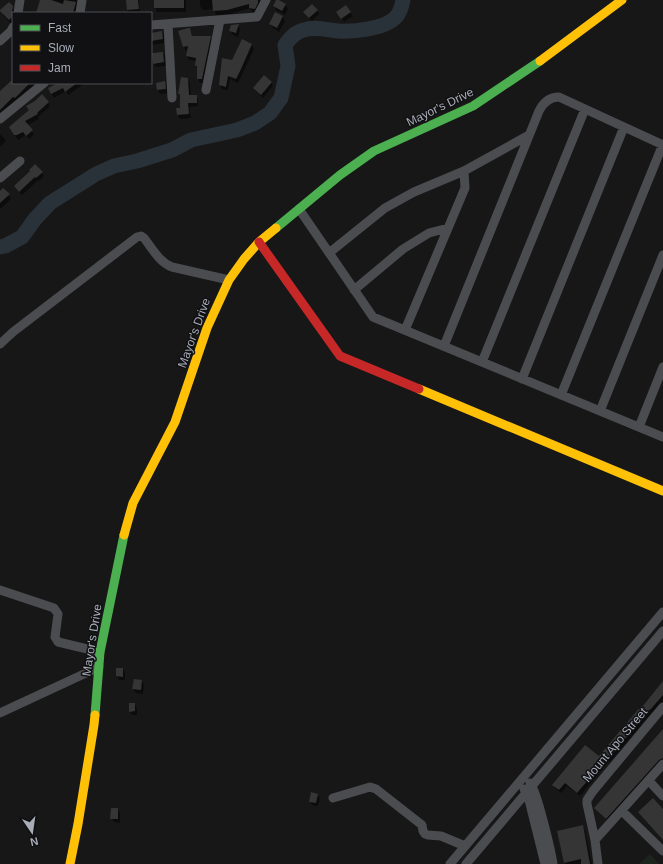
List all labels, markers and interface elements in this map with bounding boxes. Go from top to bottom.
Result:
legend [12,12,152,84]
text: Fast [48,21,72,35]
text: Slow [48,41,74,55]
text: Jam [48,61,71,75]
street label: Mayor's Drive [404,85,476,129]
street label: Mayor's Drive [175,296,213,370]
street label: Mayor's Drive [79,603,105,677]
street label: Mount Apo Street [580,704,651,785]
north arrow [12,812,52,852]
text: N [29,835,39,848]

